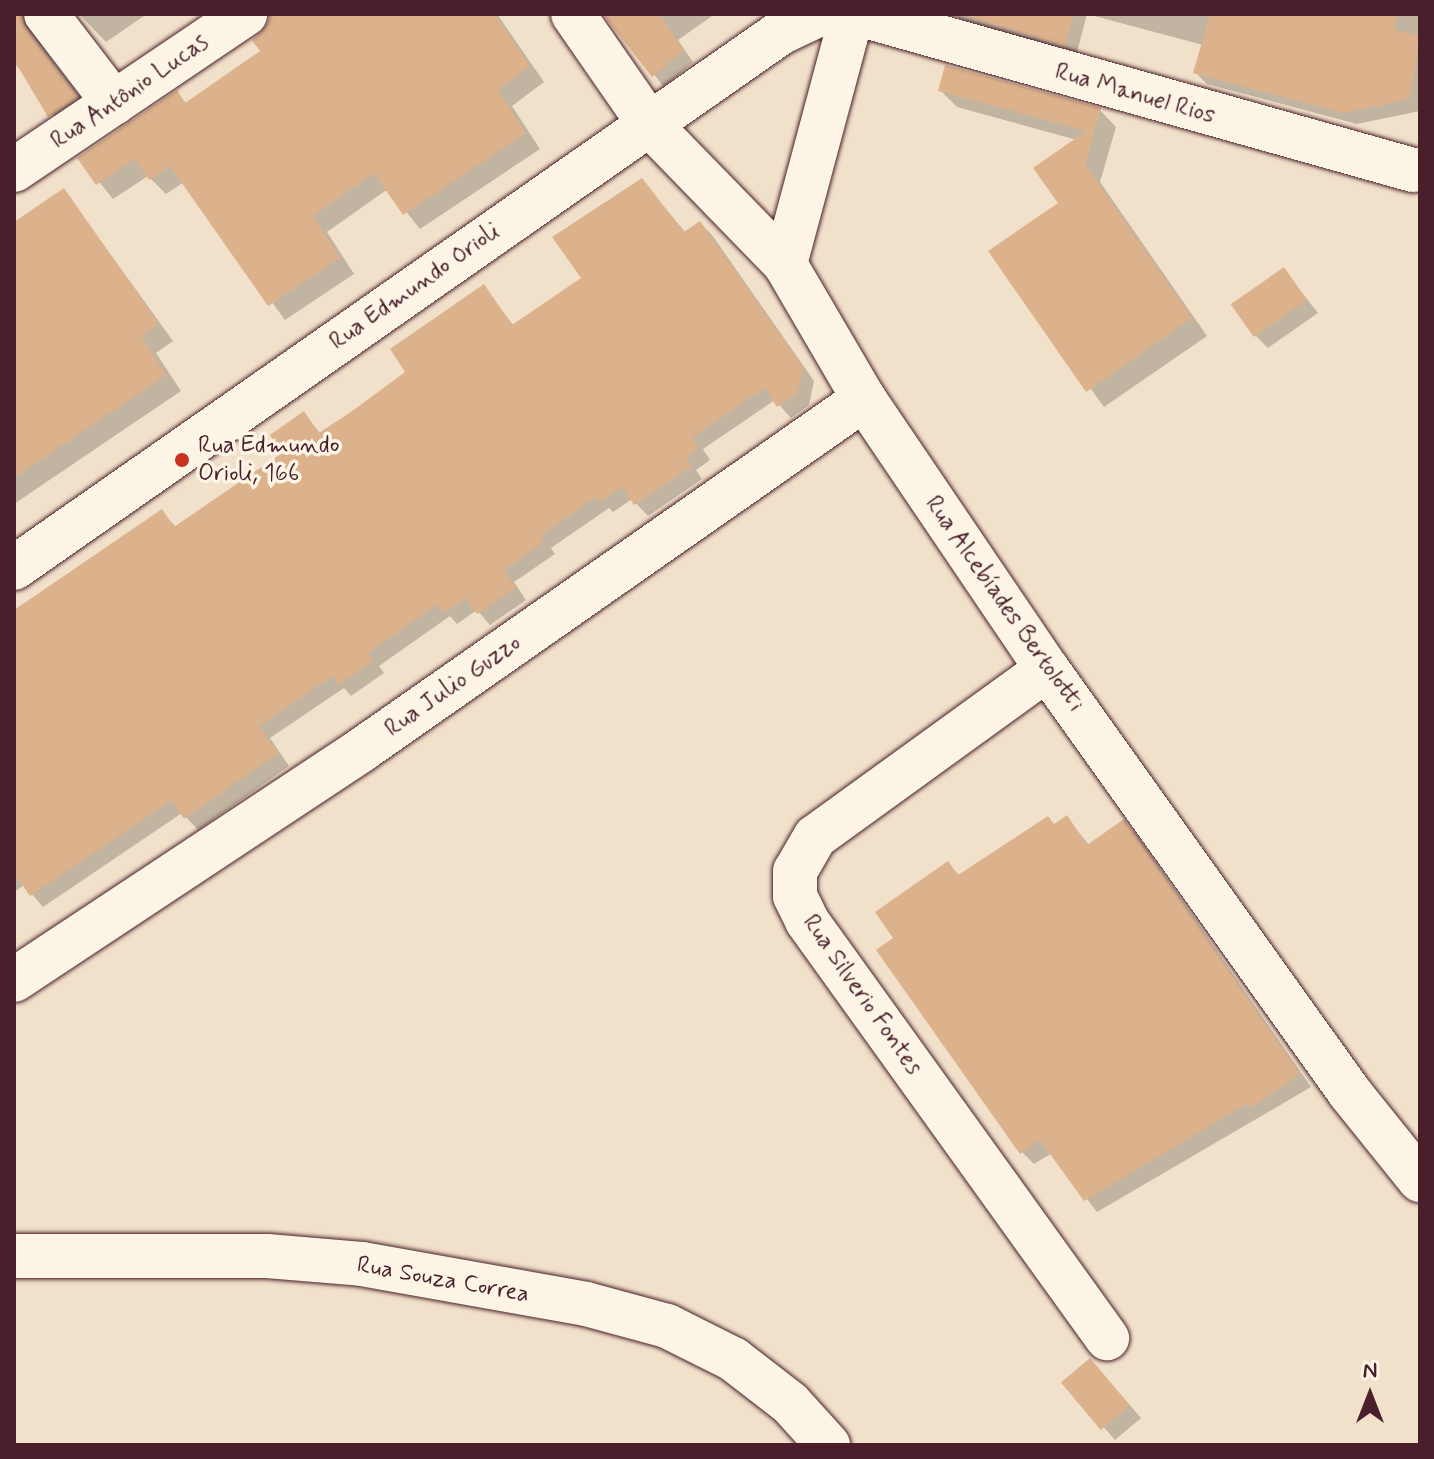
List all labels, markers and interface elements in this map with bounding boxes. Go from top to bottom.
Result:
street label: Rua Antônio Lucas [47,29,213,155]
street label: Rua Manuel Rios [1054,58,1216,130]
street label: Rua Edmundo Orioli [325,218,505,356]
place label: Rua Edmundo Orioli, 166 [198,432,337,488]
marker: Rua Edmundo Orioli, 166 [173,451,191,469]
street label: Rua Alcebíades Bertolotti [918,490,1090,718]
street label: Rua Julio Guzzo [379,628,527,744]
street label: Rua Silverio Fontes [796,909,928,1081]
street label: Rua Souza Correa [351,1250,535,1310]
north arrow [1330,1355,1410,1435]
text: N [1363,1357,1377,1385]

